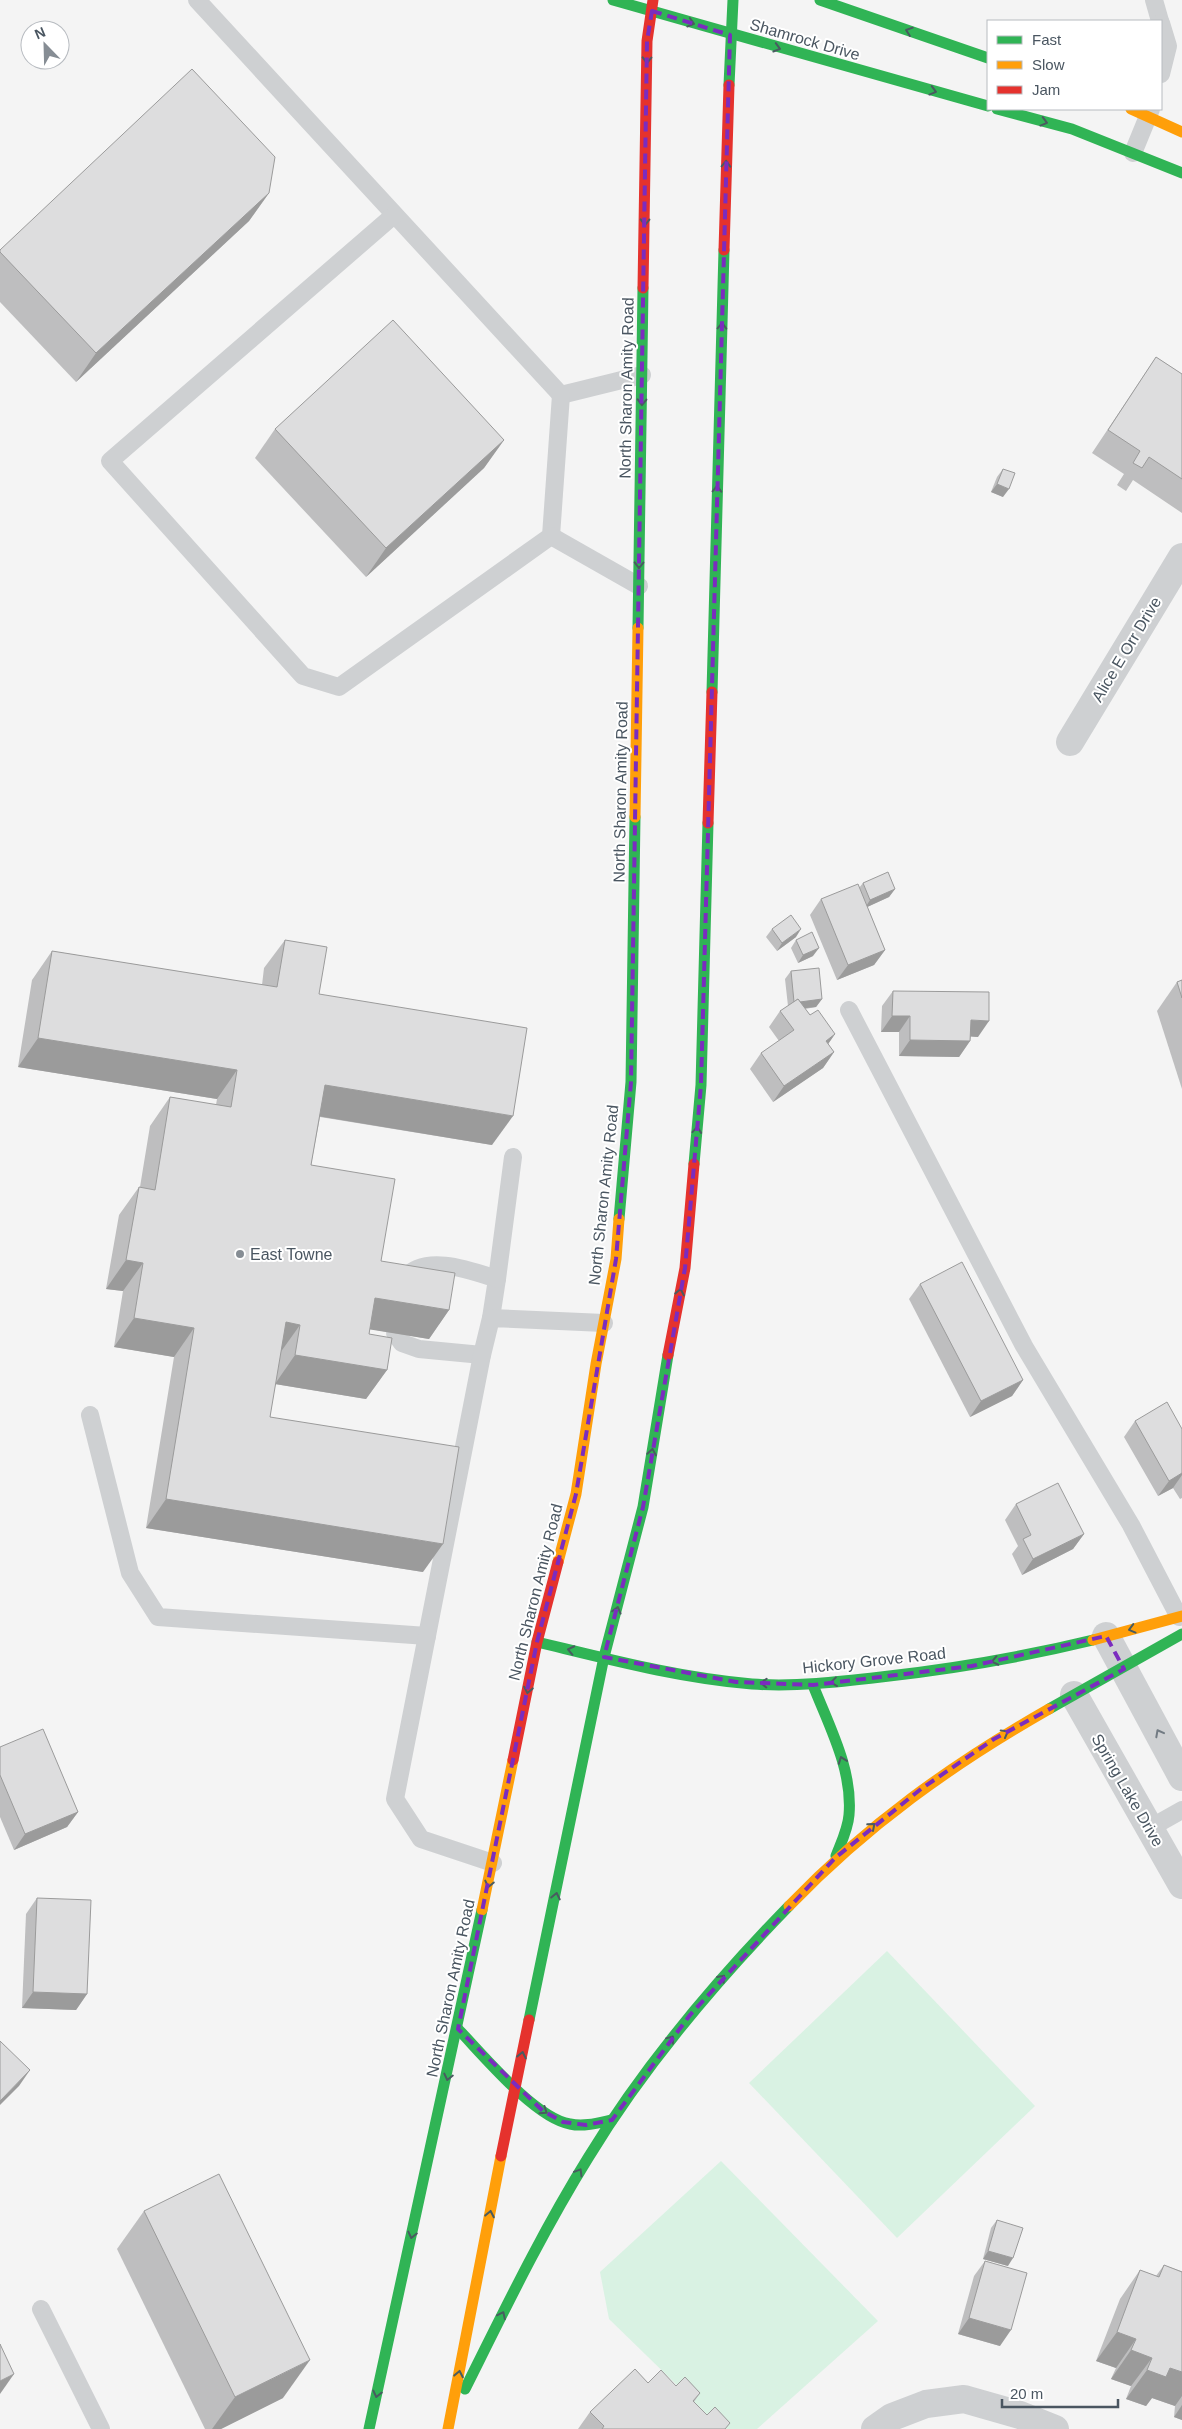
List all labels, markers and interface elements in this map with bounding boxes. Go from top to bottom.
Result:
street label: Shamrock Drive [748,16,862,63]
one-way arrow [686,17,694,27]
north arrow [20,20,70,70]
legend [987,20,1162,110]
text: N [32,24,48,42]
one-way arrow [905,27,914,37]
text: Fast [1032,31,1062,48]
one-way arrow [772,42,781,53]
one-way arrow [642,56,652,64]
text: Slow [1032,56,1065,73]
text: Jam [1032,81,1060,98]
one-way arrow [929,86,937,96]
one-way arrow [1039,116,1047,126]
one-way arrow [721,160,731,168]
one-way arrow [639,218,650,226]
street label: North Sharon Amity Road [616,297,637,479]
one-way arrow [717,322,727,330]
one-way arrow [637,398,647,406]
one-way arrow [712,485,723,493]
one-way arrow [634,561,645,569]
street label: Alice E Orr Drive [1088,594,1164,705]
street label: North Sharon Amity Road [610,701,631,883]
street label: North Sharon Amity Road [586,1104,621,1286]
one-way arrow [691,1126,702,1134]
place label: East Towne [250,1246,333,1263]
marker: East Towne [234,1248,246,1260]
one-way arrow [675,1287,685,1296]
one-way arrow [646,1447,657,1455]
street label: North Sharon Amity Road [505,1502,566,1682]
one-way arrow [611,1606,622,1615]
one-way arrow [1127,1623,1136,1634]
one-way arrow [566,1645,575,1656]
street label: Hickory Grove Road [802,1645,947,1676]
one-way arrow [991,1656,1000,1666]
one-way arrow [830,1676,838,1687]
one-way arrow [760,1678,768,1688]
one-way arrow [523,1686,533,1695]
one-way arrow [1000,1729,1009,1739]
one-way arrow [1155,1730,1165,1739]
street label: Spring Lake Drive [1088,1731,1167,1850]
one-way arrow [838,1756,848,1765]
one-way arrow [867,1823,876,1832]
one-way arrow [484,1879,495,1888]
one-way arrow [551,1892,561,1901]
street label: North Sharon Amity Road [423,1898,478,2079]
one-way arrow [716,1975,725,1984]
one-way arrow [666,2036,674,2045]
one-way arrow [516,2050,527,2059]
one-way arrow [443,2072,454,2081]
one-way arrow [538,2105,548,2114]
one-way arrow [573,2169,583,2178]
one-way arrow [484,2210,495,2219]
one-way arrow [408,2231,418,2240]
one-way arrow [496,2311,506,2320]
one-way arrow [453,2369,463,2378]
scale bar [1002,2376,1118,2408]
text: 20 m [1010,2385,1043,2402]
one-way arrow [372,2389,383,2398]

